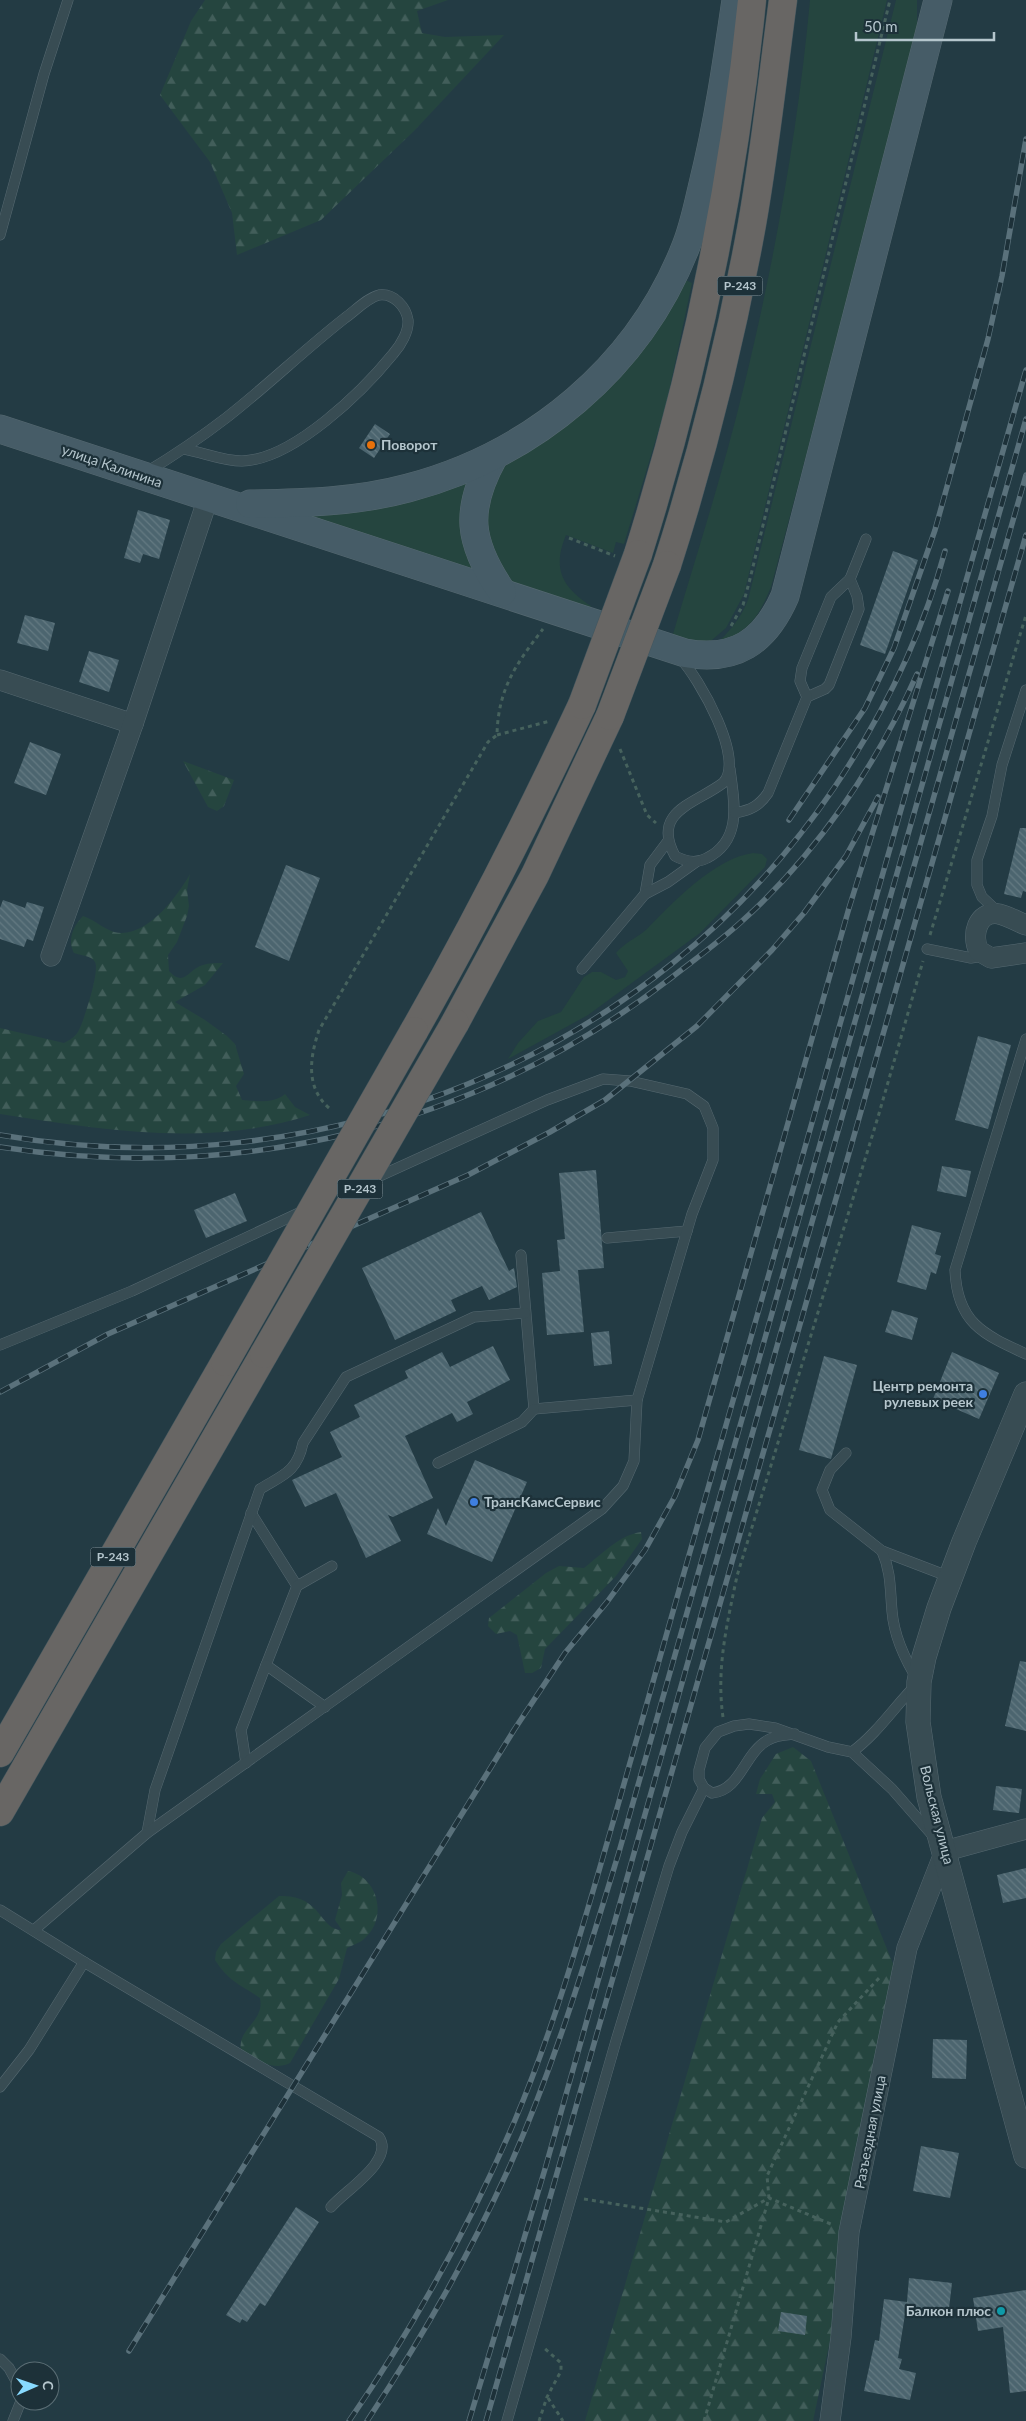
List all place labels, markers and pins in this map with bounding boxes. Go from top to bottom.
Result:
place label: Поворот [381,436,438,453]
marker: Поворот [365,439,377,451]
place label: Центр ремонта рулевых реек [873,1377,973,1410]
marker: Центр ремонта рулевых реек [977,1388,989,1400]
place label: ТрансКамсСервис [484,1493,601,1510]
marker: ТрансКамсСервис [468,1496,480,1508]
place label: Балкон плюс [906,2302,991,2319]
marker: Балкон плюс [995,2305,1007,2317]

